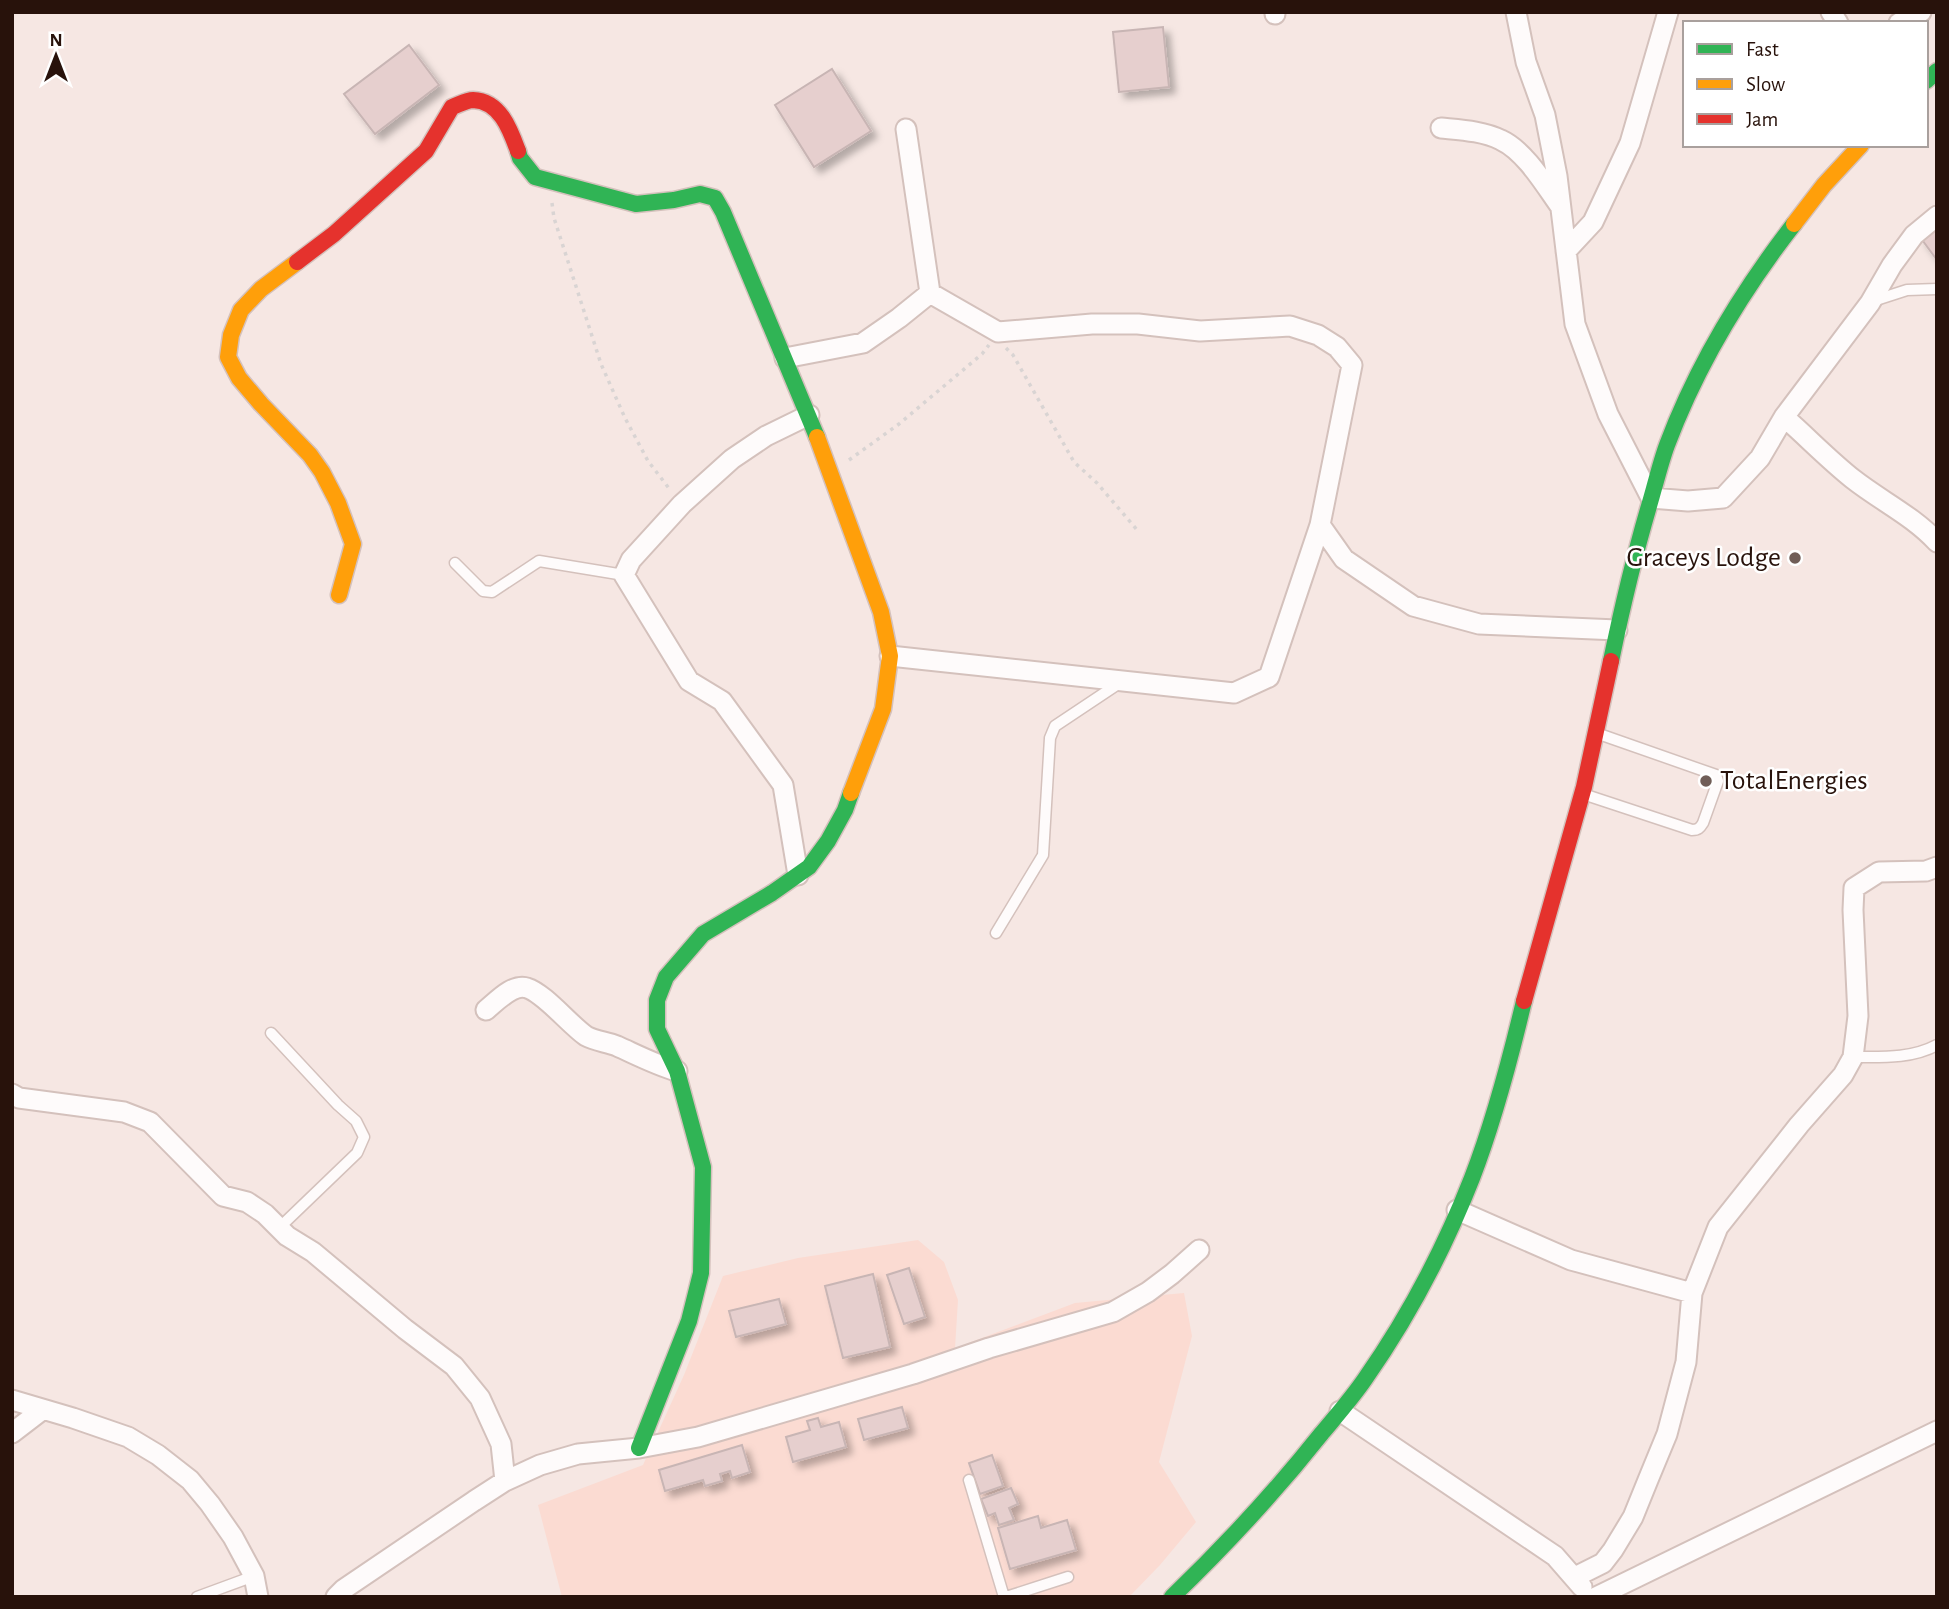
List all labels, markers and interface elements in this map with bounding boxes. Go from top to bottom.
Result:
north arrow [21,21,91,91]
legend [1683,21,1928,147]
text: N [49,31,63,50]
text: Fast [1746,39,1779,60]
text: Slow [1746,74,1785,95]
text: Jam [1746,109,1778,130]
place label: Graceys Lodge [1626,544,1781,572]
marker: Graceys Lodge [1787,550,1803,566]
place label: TotalEnergies [1720,767,1868,795]
marker: TotalEnergies [1698,773,1714,789]

